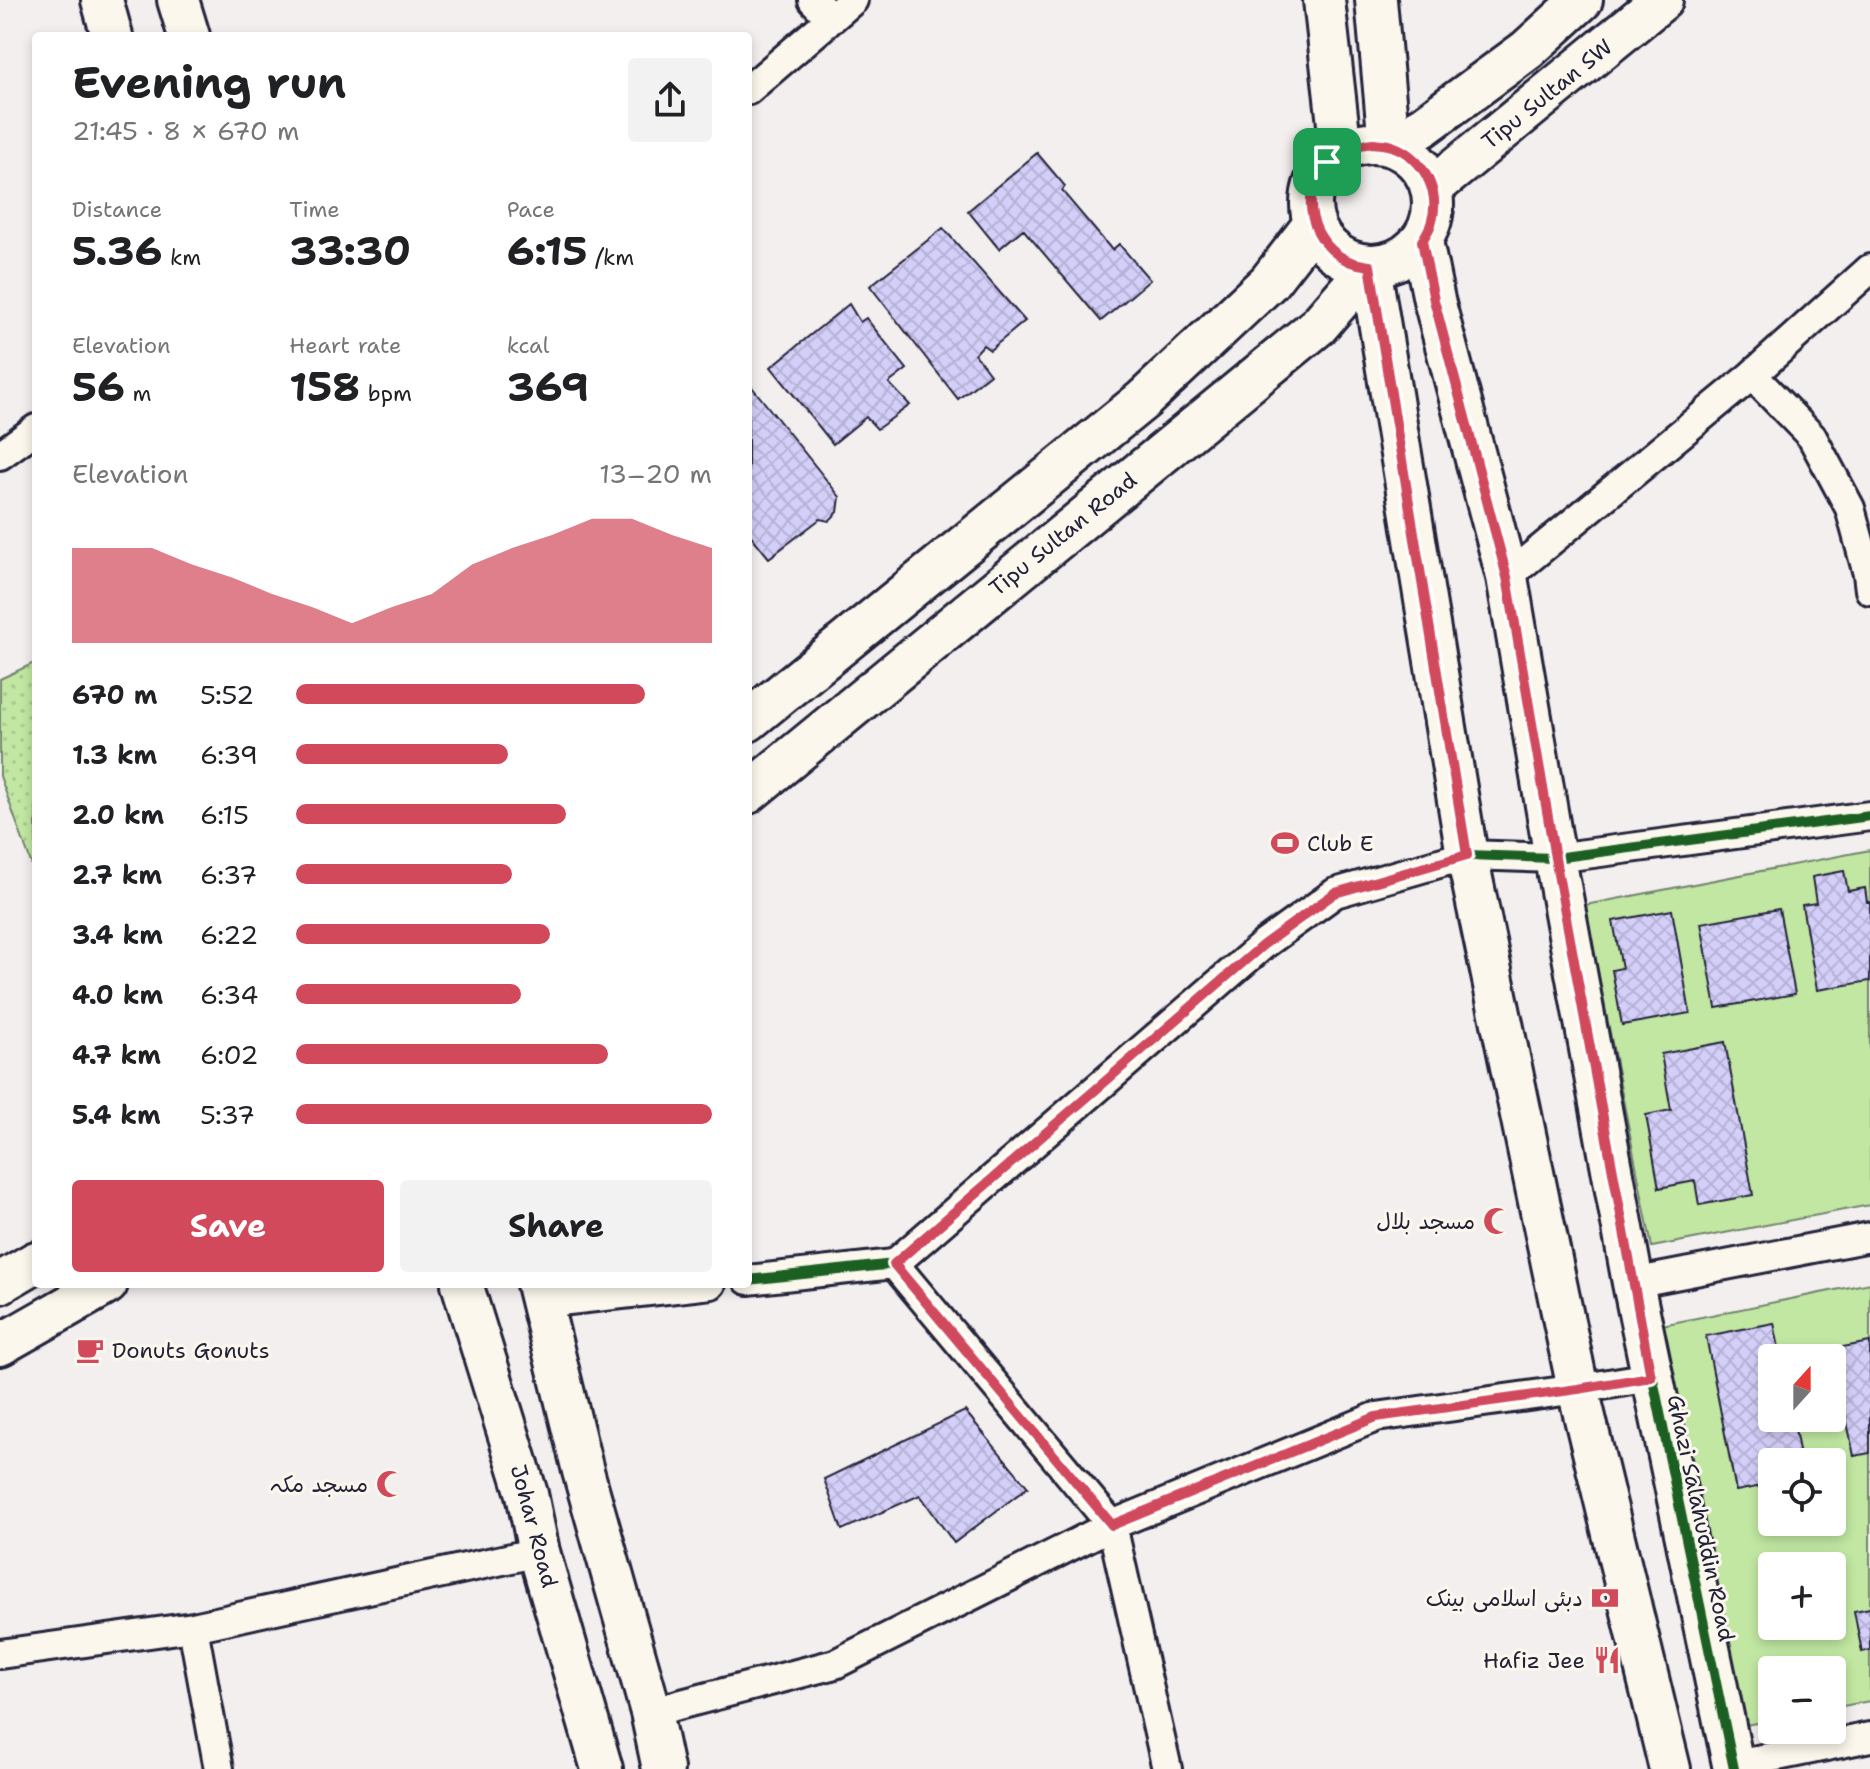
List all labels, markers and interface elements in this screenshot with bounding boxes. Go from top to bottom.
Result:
street label: Tipu Sultan SW [1476,32,1618,156]
text: Evening run [72,53,346,112]
button: share [628,58,712,142]
text: 21:45 · 8 × 670 m [72,113,299,148]
pin [1293,128,1361,196]
icon: arrive [1305,140,1349,184]
text: Distance [72,195,162,224]
text: Time [289,195,340,224]
text: Pace [507,195,555,224]
text: 5.36 [72,224,162,278]
text: 33:30 [289,224,411,278]
text: 6:15 [507,224,587,278]
text: km [162,243,201,272]
text: /km [587,243,634,272]
text: Elevation [72,331,170,360]
text: Heart rate [289,331,401,360]
text: kcal [507,331,549,360]
text: 56 [72,360,125,414]
text: 158 [289,360,360,414]
text: 369 [507,360,589,414]
text: m [125,379,152,408]
text: bpm [360,379,412,408]
text: Elevation [72,456,188,491]
text: 13–20 m [599,456,712,491]
street label: Tipu Sultan Road [983,465,1143,602]
text: 670 m [72,677,157,712]
text: 5:52 [200,677,254,712]
text: 1.3 km [72,737,157,772]
text: 6:39 [200,737,258,772]
text: 2.0 km [72,797,164,832]
text: 6:15 [200,797,249,832]
sports icon: Club E [1270,828,1300,858]
place label: Club E [1307,829,1374,858]
text: 2.7 km [72,857,162,892]
text: 6:37 [200,857,257,892]
text: 3.4 km [72,917,163,952]
text: 6:22 [200,917,258,952]
text: 4.0 km [72,977,163,1012]
text: 6:34 [200,977,258,1012]
text: 4.7 km [72,1037,161,1072]
text: 6:02 [200,1037,258,1072]
text: 5.4 km [72,1097,161,1132]
text: 5:37 [200,1097,255,1132]
button: Save [72,1180,384,1272]
button: Share [400,1180,712,1272]
mosque icon: مسجد بلال [1482,1206,1512,1236]
place label: مسجد بلال [1376,1207,1475,1236]
cafe icon: Donuts Gonuts [75,1335,105,1365]
place label: Donuts Gonuts [112,1336,270,1365]
north arrow [1758,1344,1846,1432]
map controls [1758,1344,1846,1744]
street label: Ghazi Salahuddin Road [1661,1392,1741,1644]
button: locate [1758,1448,1846,1536]
street label: Johar Road [504,1461,564,1591]
mosque icon: مسجد مکہ [375,1469,405,1499]
place label: مسجد مکہ [270,1470,368,1499]
button: + [1758,1552,1846,1640]
bank icon: دبئی اسلامی بینک [1590,1583,1620,1613]
place label: دبئی اسلامی بینک [1426,1584,1583,1613]
restaurant icon: Hafiz Jee [1592,1645,1622,1675]
place label: Hafiz Jee [1483,1646,1585,1675]
button: − [1758,1656,1846,1744]

